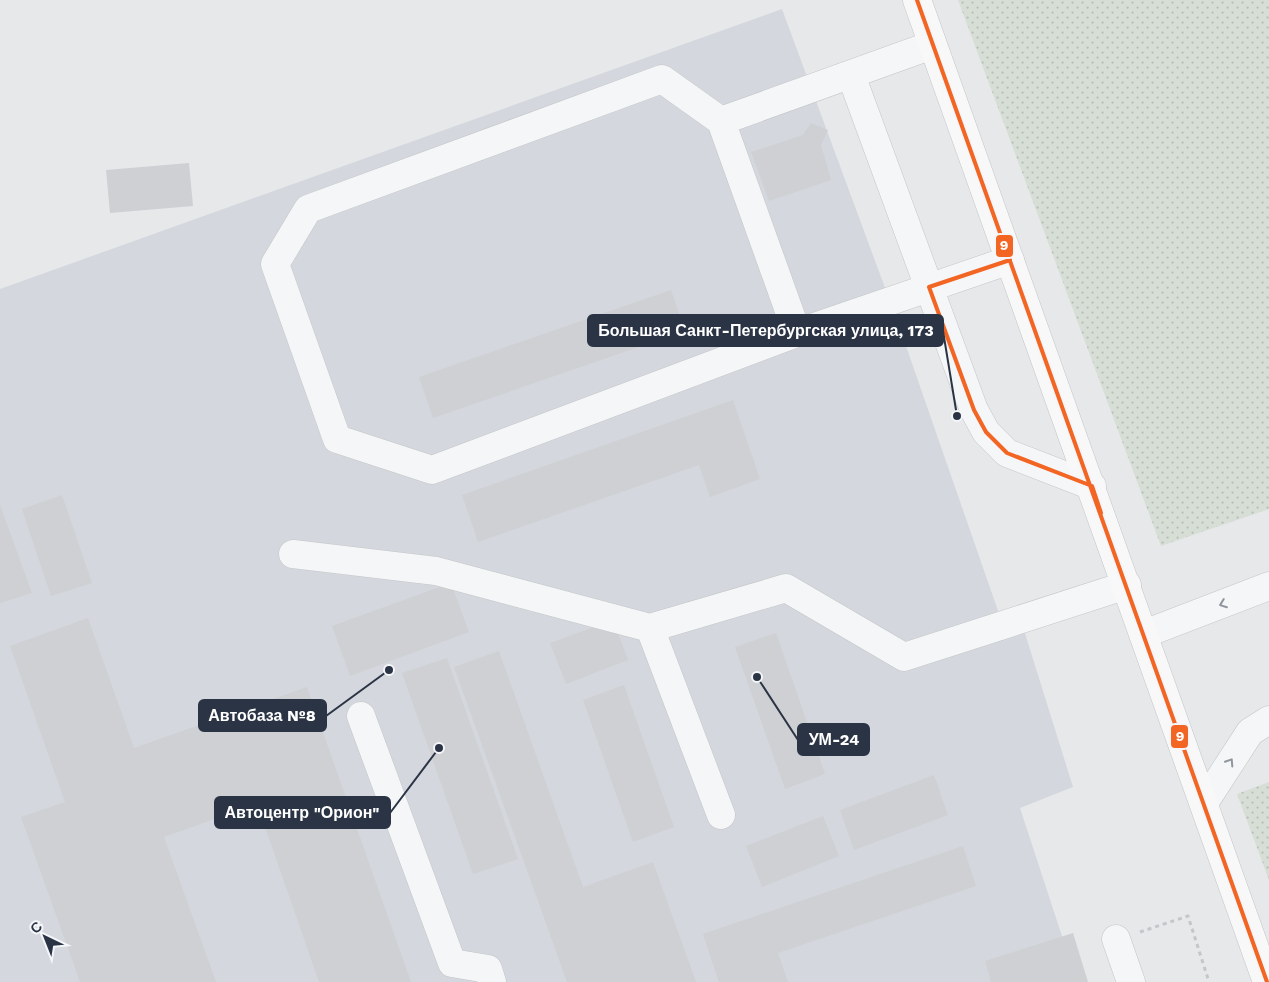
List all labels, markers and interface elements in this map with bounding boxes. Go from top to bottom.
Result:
line badge: 9 [995,234,1014,258]
text: 9 [1000,237,1008,253]
callout: Большая Санкт-Петербургская улица, 173 [588,315,943,346]
text: Большая Санкт-Петербургская улица, 173 [598,321,934,340]
one-way arrow [1220,598,1228,608]
callout: Автобаза №8 [199,700,326,731]
text: Автобаза №8 [208,706,316,725]
callout: УМ-24 [798,724,869,755]
line badge: 9 [1170,724,1189,749]
text: 9 [1176,728,1184,744]
text: УМ-24 [809,730,859,749]
one-way arrow [1224,758,1233,767]
callout: Автоцентр "Орион" [215,797,390,828]
text: Автоцентр "Орион" [225,803,379,822]
north arrow [20,912,70,962]
text: С [27,918,45,937]

